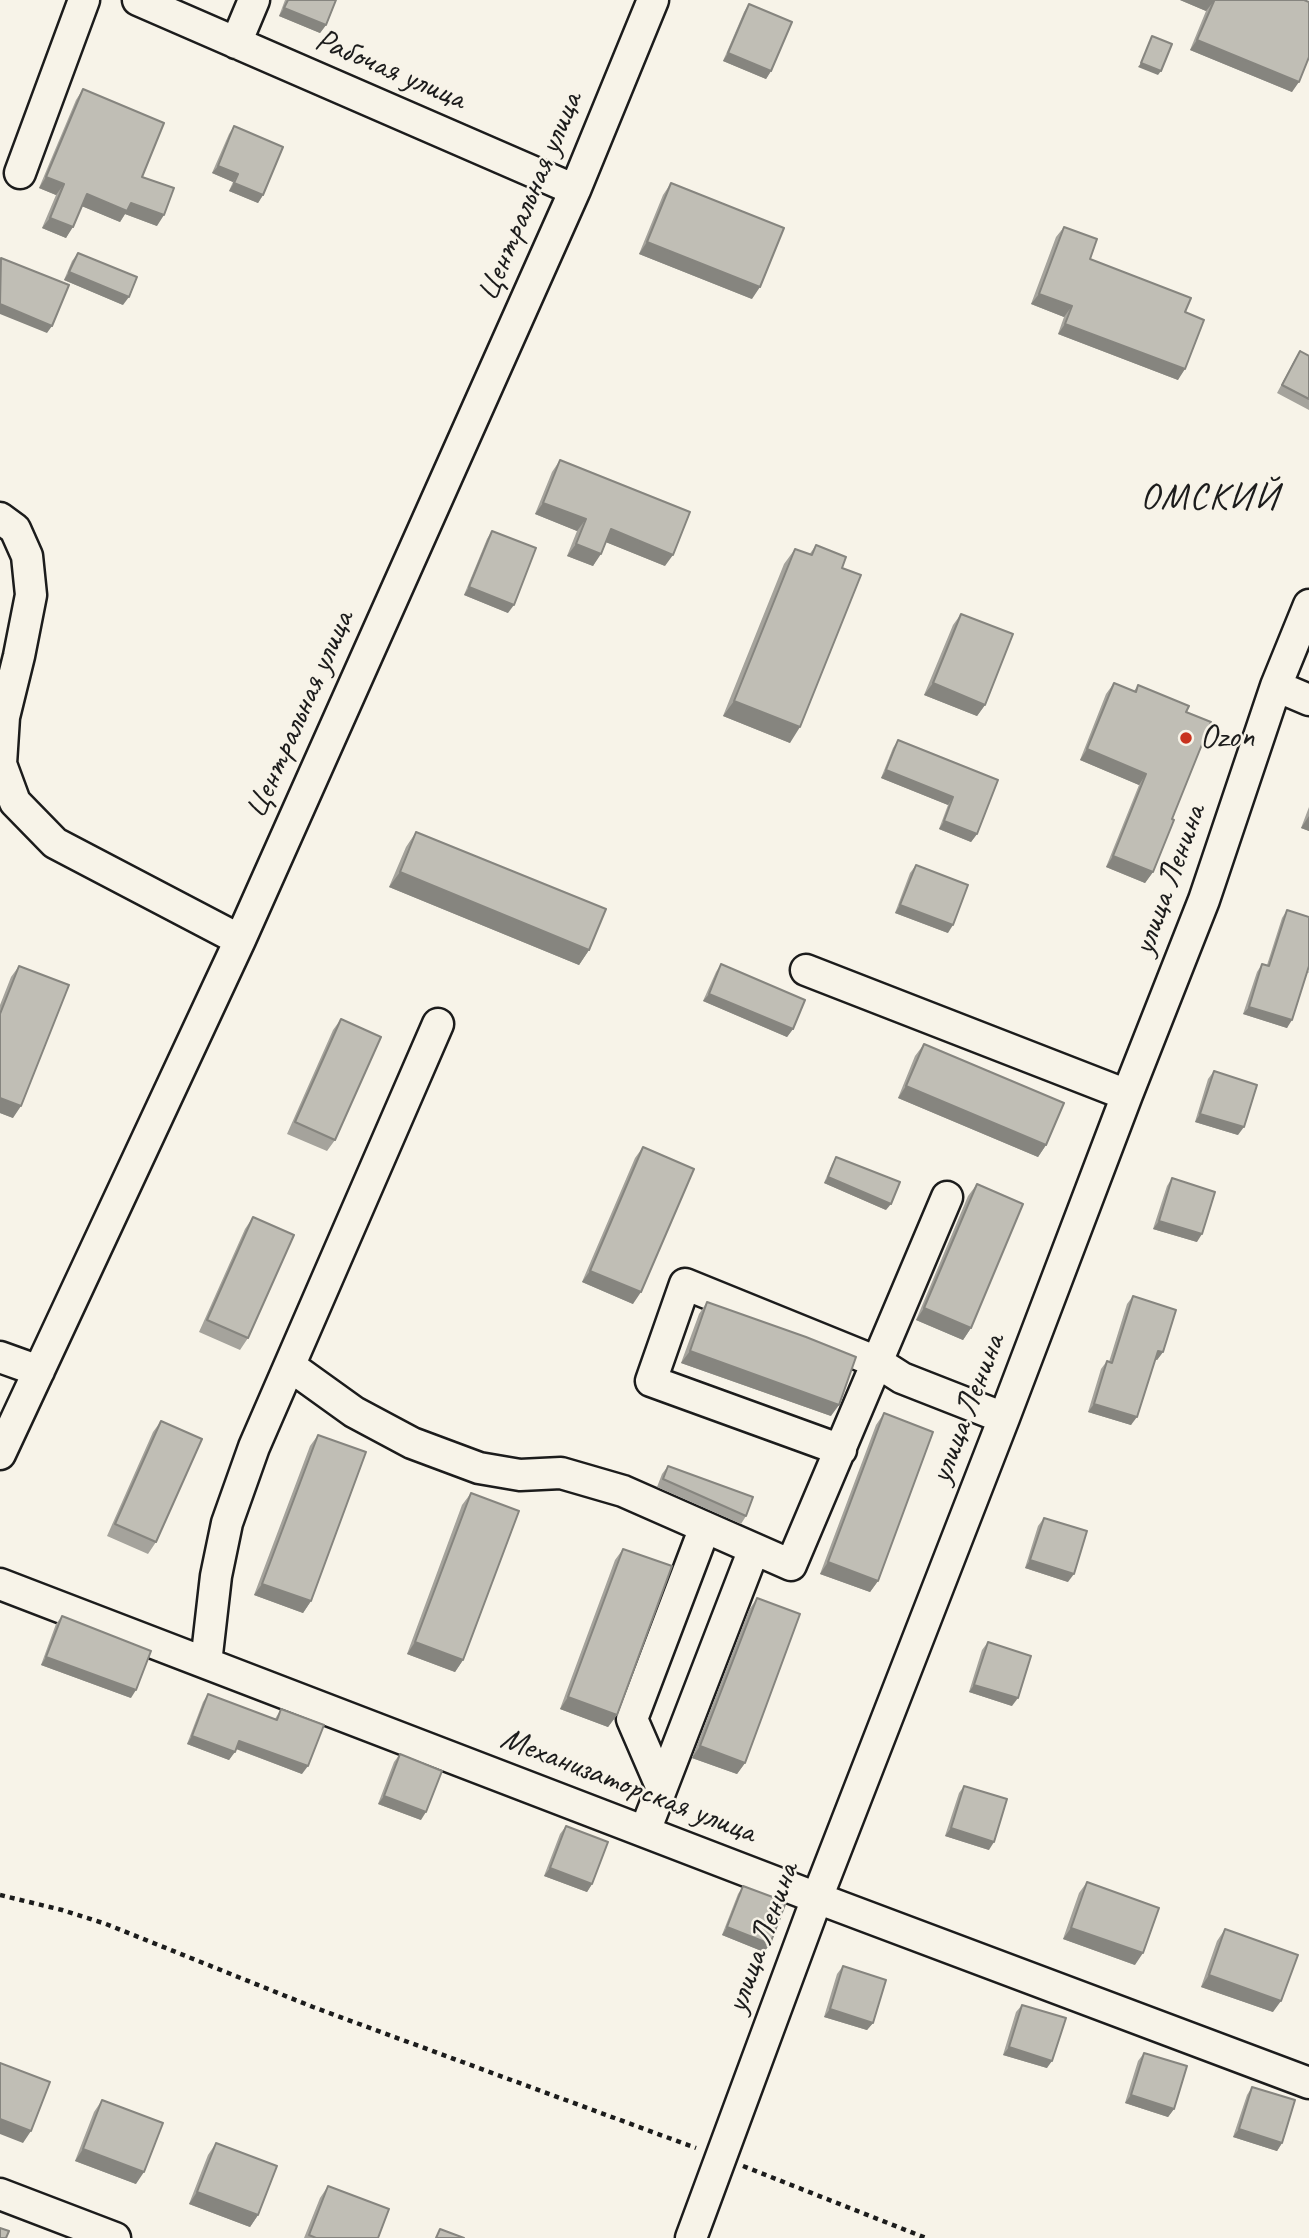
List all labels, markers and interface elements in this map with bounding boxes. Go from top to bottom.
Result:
street label: Рабочая улица [309,21,471,119]
street label: Центральная улица [468,87,592,307]
district label: ОМСКИЙ [1141,476,1279,520]
street label: Центральная улица [237,605,363,825]
place label: Ozon [1200,718,1254,758]
marker: Ozon [1178,730,1194,746]
street label: улица Ленина [1125,800,1215,960]
street label: улица Ленина [921,1329,1015,1489]
street label: Механизаторская улица [495,1719,761,1853]
street label: улица Ленина [718,1858,808,2018]

